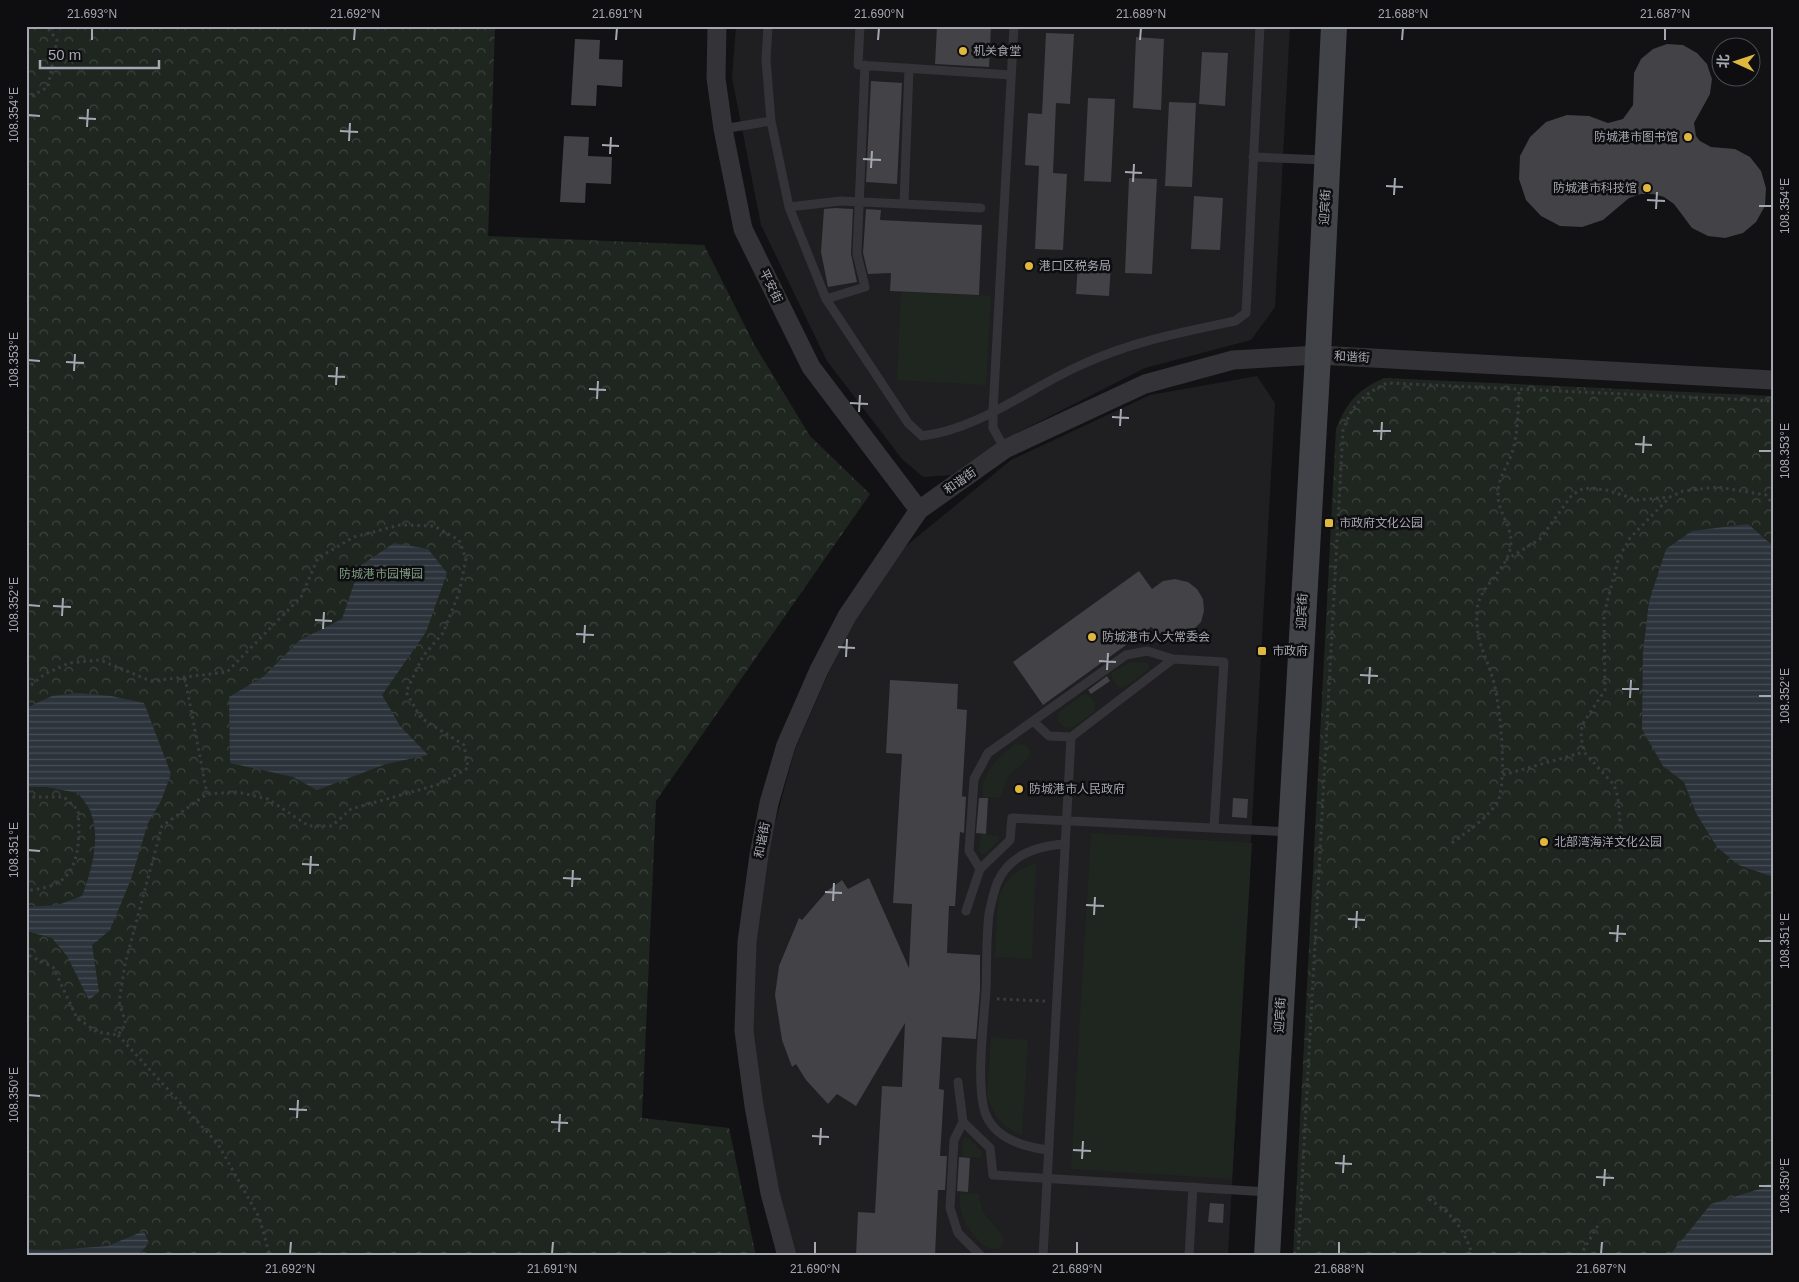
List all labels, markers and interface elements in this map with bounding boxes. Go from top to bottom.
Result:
text: 21.693°N [67,7,117,21]
text: 21.692°N [330,7,380,21]
text: 21.691°N [592,7,642,21]
text: 21.690°N [854,7,904,21]
text: 21.689°N [1116,7,1166,21]
text: 21.688°N [1378,7,1428,21]
text: 21.687°N [1640,7,1690,21]
scale bar [40,38,159,70]
north arrow [1712,38,1762,88]
place label: 机关食堂 [973,44,1021,58]
marker: 机关食堂 [957,45,969,57]
text: 50 m [48,46,81,63]
text: 北 [1715,54,1731,69]
text: 108.354°E [7,87,21,143]
place label: 防城港市图书馆 [1594,130,1678,144]
marker: 防城港市图书馆 [1682,131,1694,143]
text: 108.354°E [1778,178,1792,234]
place label: 防城港市科技馆 [1553,181,1637,195]
marker: 防城港市科技馆 [1641,182,1653,194]
street label: 迎宾街 [1317,189,1333,225]
place label: 港口区税务局 [1039,259,1111,273]
marker: 港口区税务局 [1023,260,1035,272]
street label: 平安街 [757,267,785,305]
text: 108.353°E [7,332,21,388]
street label: 和谐街 [1334,349,1370,365]
text: 108.353°E [1778,423,1792,479]
street label: 和谐街 [941,465,979,497]
place label: 市政府文化公园 [1339,516,1423,530]
marker: 市政府文化公园 [1323,517,1335,529]
park label: 防城港市园博园 [339,567,423,581]
text: 108.352°E [7,577,21,633]
street label: 迎宾街 [1294,593,1310,629]
place label: 防城港市人大常委会 [1102,630,1210,644]
marker: 防城港市人大常委会 [1086,631,1098,643]
place label: 市政府 [1272,644,1308,658]
marker: 市政府 [1256,645,1268,657]
text: 108.352°E [1778,668,1792,724]
place label: 防城港市人民政府 [1029,782,1125,796]
marker: 防城港市人民政府 [1013,783,1025,795]
street label: 和谐街 [752,821,772,859]
text: 108.351°E [7,822,21,878]
place label: 北部湾海洋文化公园 [1554,835,1662,849]
marker: 北部湾海洋文化公园 [1538,836,1550,848]
text: 108.351°E [1778,913,1792,969]
street label: 迎宾街 [1272,997,1288,1033]
text: 108.350°E [7,1067,21,1123]
text: 108.350°E [1778,1158,1792,1214]
text: 21.692°N [265,1262,315,1276]
text: 21.691°N [527,1262,577,1276]
text: 21.690°N [790,1262,840,1276]
text: 21.689°N [1052,1262,1102,1276]
text: 21.688°N [1314,1262,1364,1276]
text: 21.687°N [1576,1262,1626,1276]

